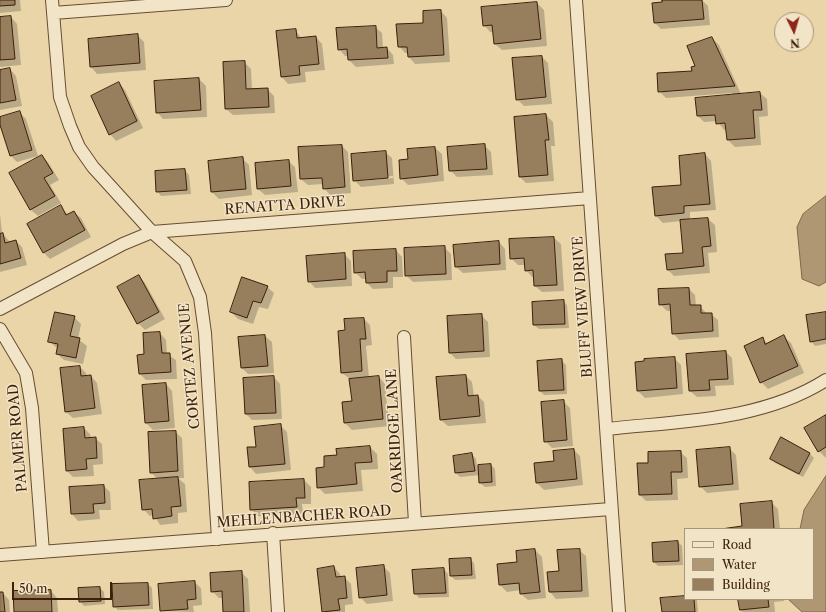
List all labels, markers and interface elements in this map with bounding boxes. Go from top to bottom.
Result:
north arrow [774,12,814,52]
text: N [790,36,800,50]
street label: RENATTA DRIVE [224,193,346,219]
street label: BLUFF VIEW DRIVE [570,236,596,378]
street label: CORTEZ AVENUE [176,302,204,430]
street label: OAKRIDGE LANE [383,368,407,494]
street label: PALMER ROAD [5,383,31,493]
street label: MEHLENBACHER ROAD [216,503,392,531]
legend [684,528,814,600]
text: Road [722,537,752,552]
text: Water [722,557,756,572]
scale bar [14,574,114,600]
text: Building [722,577,770,592]
text: 50 m [19,581,48,596]

